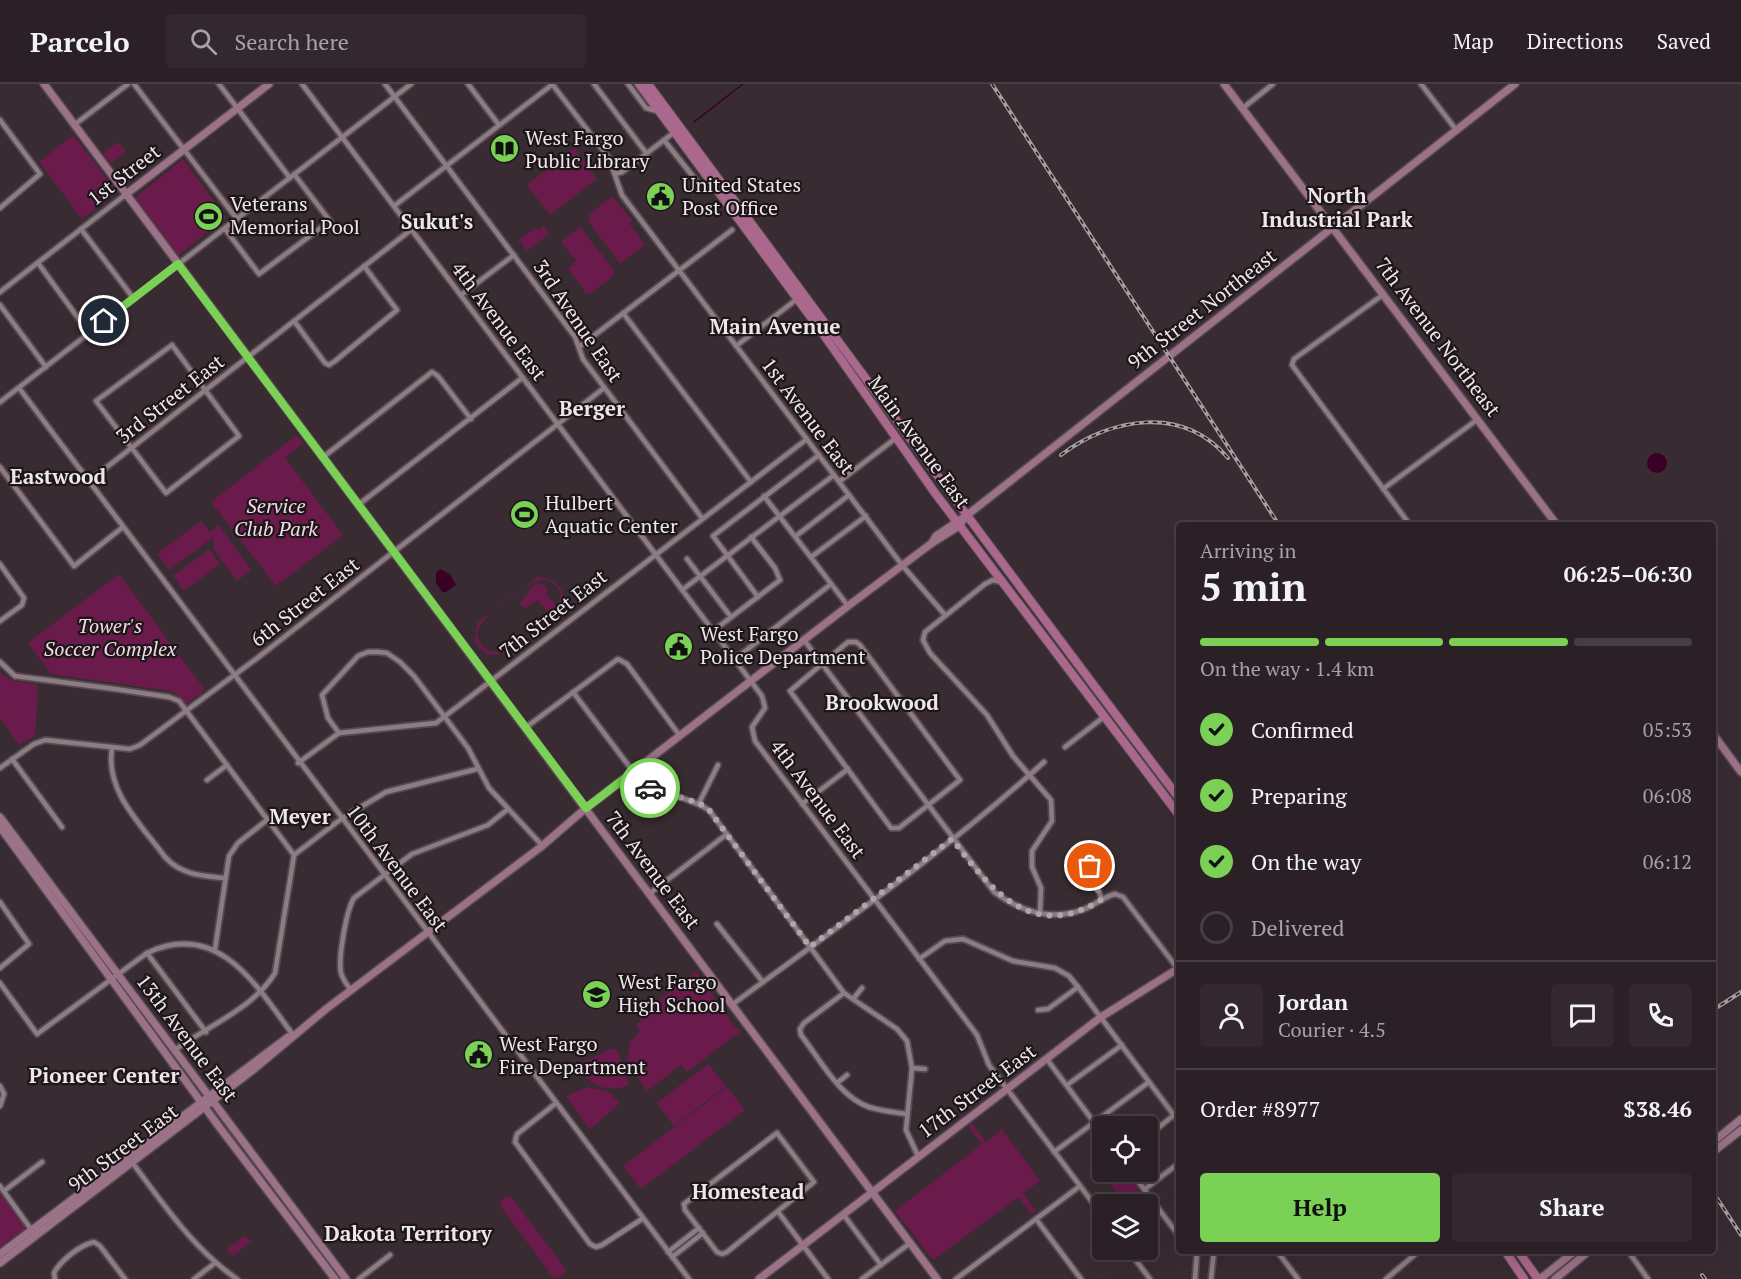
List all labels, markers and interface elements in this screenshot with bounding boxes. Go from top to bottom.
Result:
search box [166,14,586,68]
text: Parcelo [30,23,130,60]
icon: search [187,25,220,58]
text: Search here [235,27,349,56]
text: Map [1453,27,1494,55]
text: Directions [1527,27,1624,55]
text: Saved [1657,27,1711,55]
place label: West Fargo Public Library [525,124,650,174]
library icon: West Fargo Public Library [488,133,520,165]
street label: 1st Street [82,137,166,211]
place label: United States Post Office [682,171,801,221]
public building icon: United States Post Office [645,181,677,213]
district label: North Industrial Park [1261,181,1414,233]
place label: Veterans Memorial Pool [230,190,360,240]
sports icon: Veterans Memorial Pool [193,200,225,232]
district label: Sukut's [401,207,473,235]
street label: 9th Street Northeast [1122,242,1282,375]
street label: 7th Avenue Northeast [1370,252,1507,422]
street label: 3rd Avenue East [527,254,630,388]
street label: 4th Avenue East [446,256,553,386]
pin [78,295,129,346]
icon: home [87,304,120,337]
district label: Main Avenue [709,312,841,340]
street label: 3rd Street East [110,347,230,449]
street label: 1st Avenue East [756,352,861,480]
street label: Main Avenue East [862,370,977,514]
district label: Berger [559,394,625,422]
district label: Eastwood [10,462,106,490]
place label: Hulbert Aquatic Center [545,489,678,539]
park label: Service Club Park [234,492,318,542]
sports icon: Hulbert Aquatic Center [508,499,540,531]
text: Arriving in [1200,537,1296,564]
street label: 6th Street East [245,550,365,652]
text: 06:25–06:30 [1564,559,1692,588]
text: 5 min [1200,560,1307,612]
street label: 7th Street East [493,563,613,664]
park label: Tower's Soccer Complex [44,612,177,662]
place label: West Fargo Police Department [700,620,866,670]
public building icon: West Fargo Police Department [663,630,695,662]
text: On the way · 1.4 km [1200,655,1374,682]
district label: Brookwood [825,688,939,716]
icon: check [1200,713,1233,746]
text: Confirmed [1251,715,1354,744]
text: 05:53 [1643,716,1692,743]
street label: 4th Avenue East [765,734,872,864]
courier [620,758,680,818]
icon: car [634,772,667,805]
icon: check [1200,779,1233,812]
text: Preparing [1251,781,1347,810]
text: 06:08 [1643,782,1692,809]
street label: 10th Avenue East [341,798,455,937]
district label: Meyer [269,802,331,830]
street label: 7th Avenue East [600,805,707,935]
pin [1064,840,1115,891]
icon: check [1200,845,1233,878]
text: On the way [1251,847,1361,876]
text: 06:12 [1643,848,1692,875]
icon: bag [1073,849,1106,882]
text: Delivered [1251,913,1344,942]
street label: 13th Avenue East [131,968,245,1107]
place label: West Fargo High School [618,968,726,1018]
school or university icon: West Fargo High School [581,978,613,1010]
button: person [1200,984,1263,1047]
button: chat [1551,984,1614,1047]
button: phone [1629,984,1692,1047]
text: Jordan [1278,987,1348,1016]
text: Courier · 4.5 [1278,1016,1386,1043]
place label: West Fargo Fire Department [499,1030,646,1080]
street label: 17th Street East [912,1037,1041,1144]
public building icon: West Fargo Fire Department [462,1039,494,1071]
district label: Pioneer Center [29,1061,179,1089]
text: Order #8977 [1200,1094,1320,1123]
text: $38.46 [1623,1094,1692,1123]
street label: 9th Street East [62,1097,183,1198]
map controls [1092,1116,1158,1260]
button: locate [1092,1116,1158,1182]
button: Help [1200,1173,1440,1242]
button: Share [1452,1173,1692,1242]
district label: Homestead [692,1177,805,1205]
button: layers [1092,1194,1158,1260]
district label: Dakota Territory [324,1219,493,1247]

